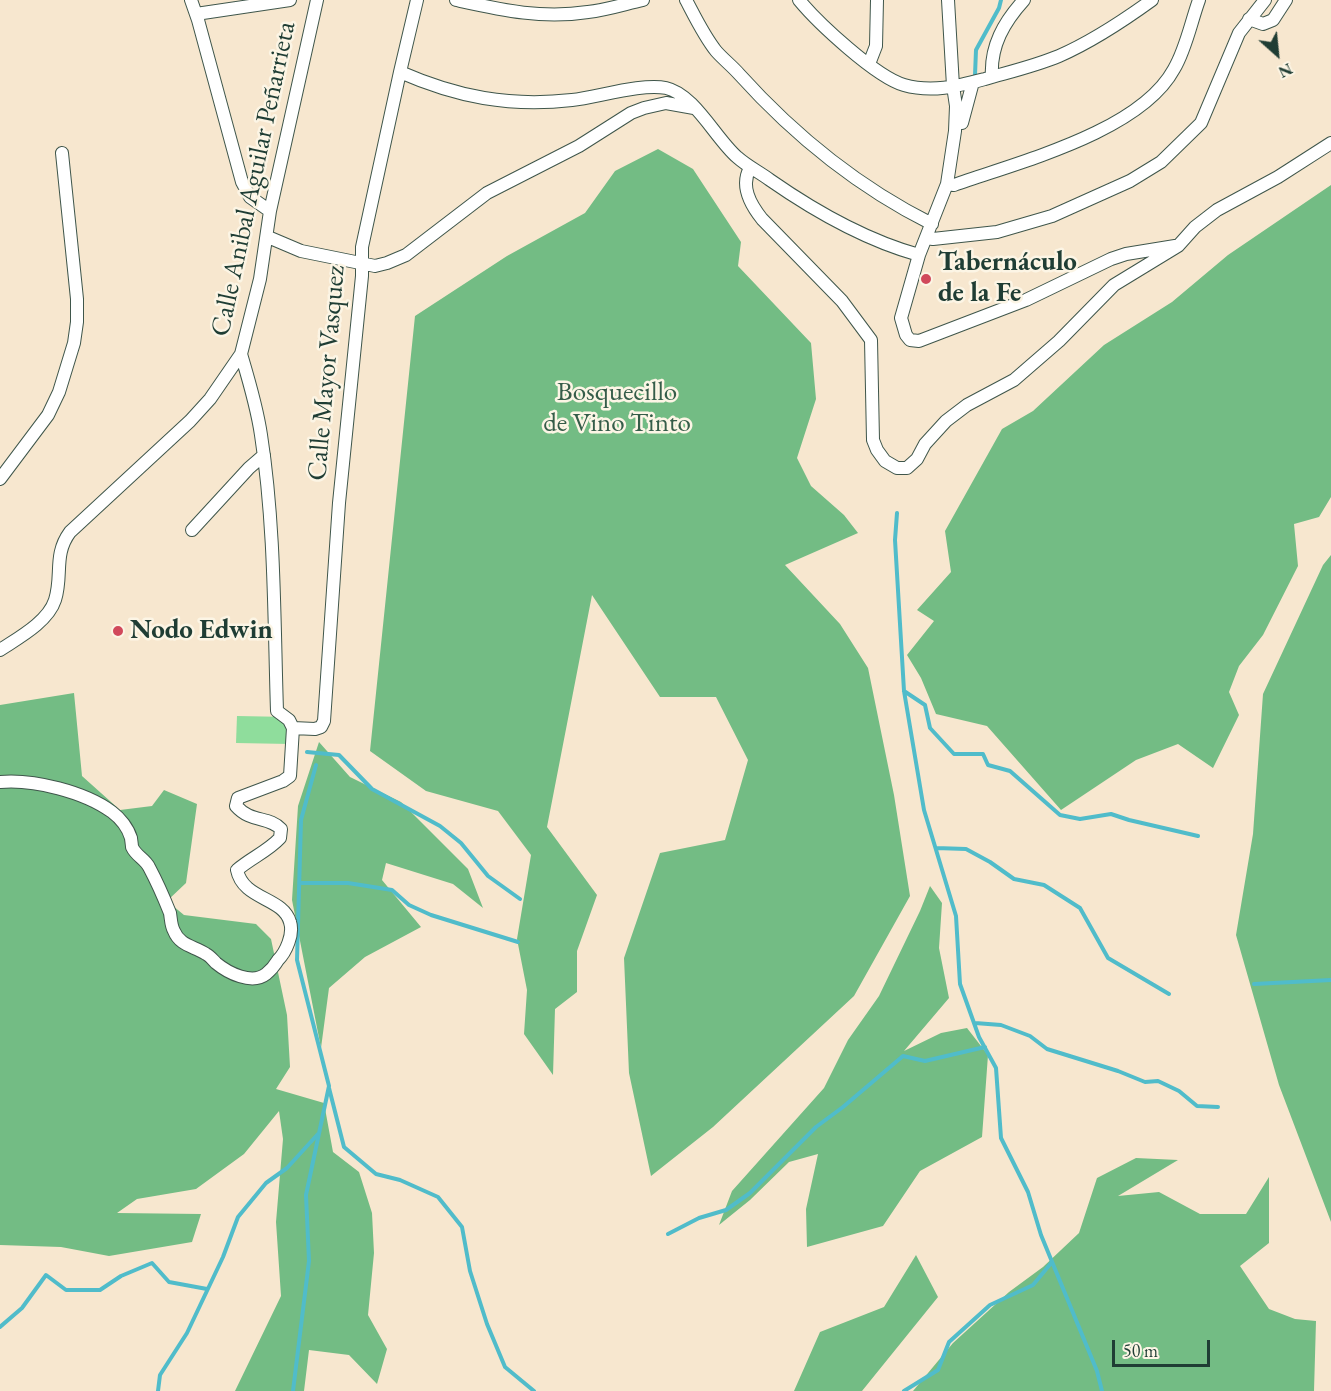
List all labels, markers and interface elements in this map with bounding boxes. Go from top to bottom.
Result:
street label: Calle Anibal Aguilar Peñarrieta [205,19,303,339]
north arrow [1247,24,1307,84]
text: N [1275,58,1296,83]
place label: Tabernáculo de la Fe [938,247,1077,310]
street label: Calle Mayor Vasquez [301,264,353,482]
marker: Tabernáculo de la Fe [919,272,933,286]
park label: Bosquecillo de Vino Tinto [543,377,691,440]
place label: Nodo Edwin [130,615,273,647]
marker: Nodo Edwin [111,624,125,638]
scale bar [1115,1328,1212,1366]
text: 50 m [1123,1339,1158,1362]

